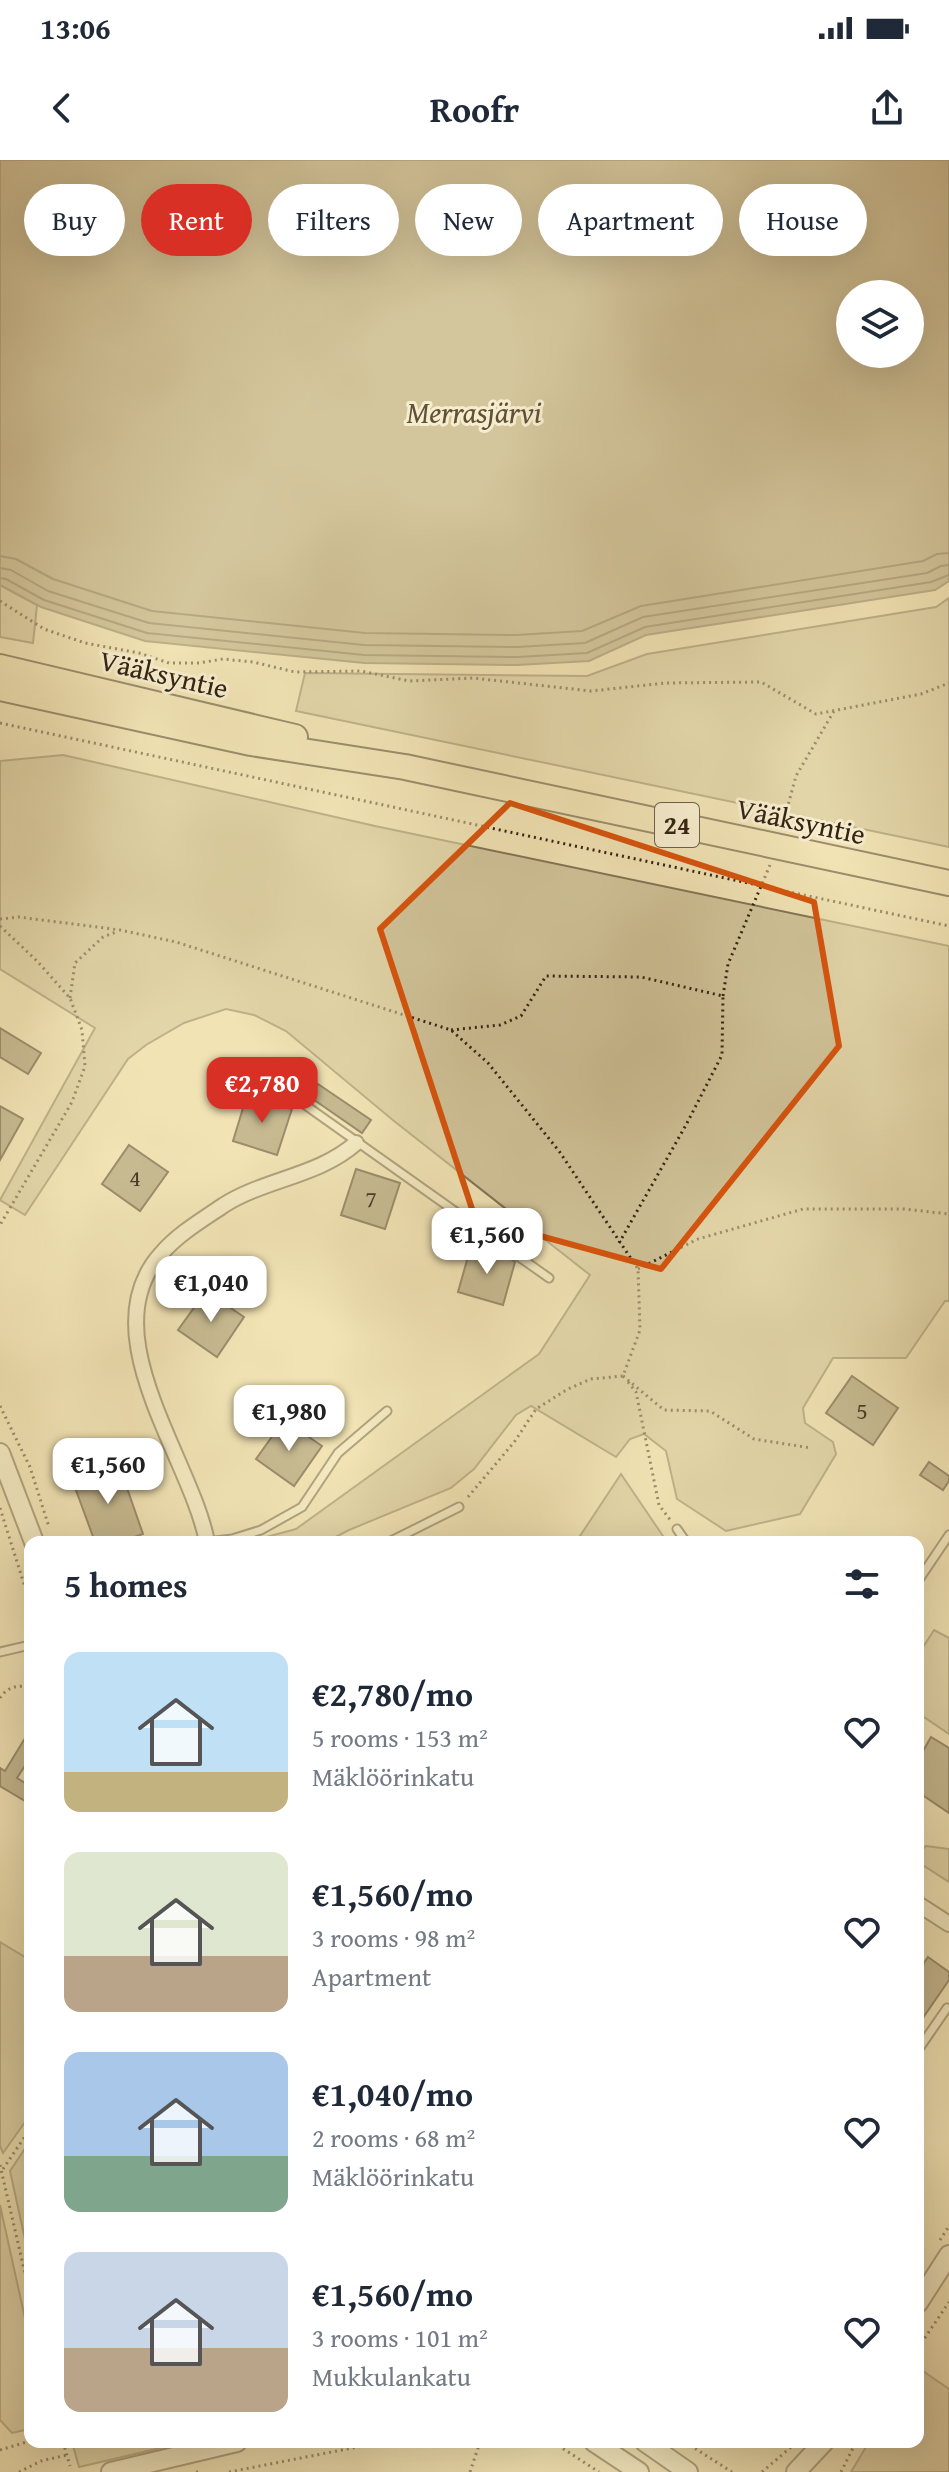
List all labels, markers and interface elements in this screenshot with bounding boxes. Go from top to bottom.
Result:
text: 13:06 [40,6,111,50]
text: Roofr [430,82,519,135]
icon: back [40,86,84,130]
icon: share [865,86,909,130]
chip: Buy [24,184,125,256]
chip: Rent [141,184,252,256]
chip: Filters [268,184,399,256]
chip: New [415,184,522,256]
chip: Apartment [538,184,723,256]
chip: House [739,184,867,256]
map controls [836,280,924,368]
button: layers [836,280,924,368]
water label: Merrasjärvi [407,390,542,434]
street label: Vääksyntie [96,639,232,708]
street label: Vääksyntie [733,787,869,854]
road number: 24 [655,803,699,847]
pin: €2,780 [197,1057,327,1125]
text: €2,780 [225,1063,299,1102]
house number: 4 [129,1160,141,1195]
house number: 7 [365,1181,377,1216]
pin: €1,560 [422,1208,552,1276]
text: €1,560 [450,1214,524,1253]
pin: €1,040 [146,1256,276,1324]
text: €1,040 [174,1262,248,1301]
pin: €1,980 [224,1385,354,1453]
text: €1,980 [252,1391,326,1430]
house number: 5 [856,1393,868,1428]
pin: €1,560 [43,1438,173,1506]
text: €1,560 [71,1444,145,1483]
text: 5 homes [64,1560,188,1609]
icon: filters [840,1562,884,1606]
text: €2,780/mo [312,1669,473,1718]
icon: home [128,1684,224,1780]
icon: heart [840,1710,884,1754]
text: 5 rooms · 153 m² [312,1718,488,1757]
text: Mäklöörinkatu [312,1757,474,1796]
text: €1,560/mo [312,1869,473,1918]
icon: home [128,1884,224,1980]
icon: heart [840,1910,884,1954]
text: 3 rooms · 98 m² [312,1918,475,1957]
text: Apartment [312,1957,431,1996]
text: €1,040/mo [312,2069,473,2118]
icon: home [128,2084,224,2180]
icon: heart [840,2110,884,2154]
text: 2 rooms · 68 m² [312,2118,475,2157]
text: Mäklöörinkatu [312,2157,474,2196]
text: €1,560/mo [312,2269,473,2318]
icon: home [128,2284,224,2380]
icon: heart [840,2310,884,2354]
text: 3 rooms · 101 m² [312,2318,488,2357]
text: Mukkulankatu [312,2357,471,2396]

